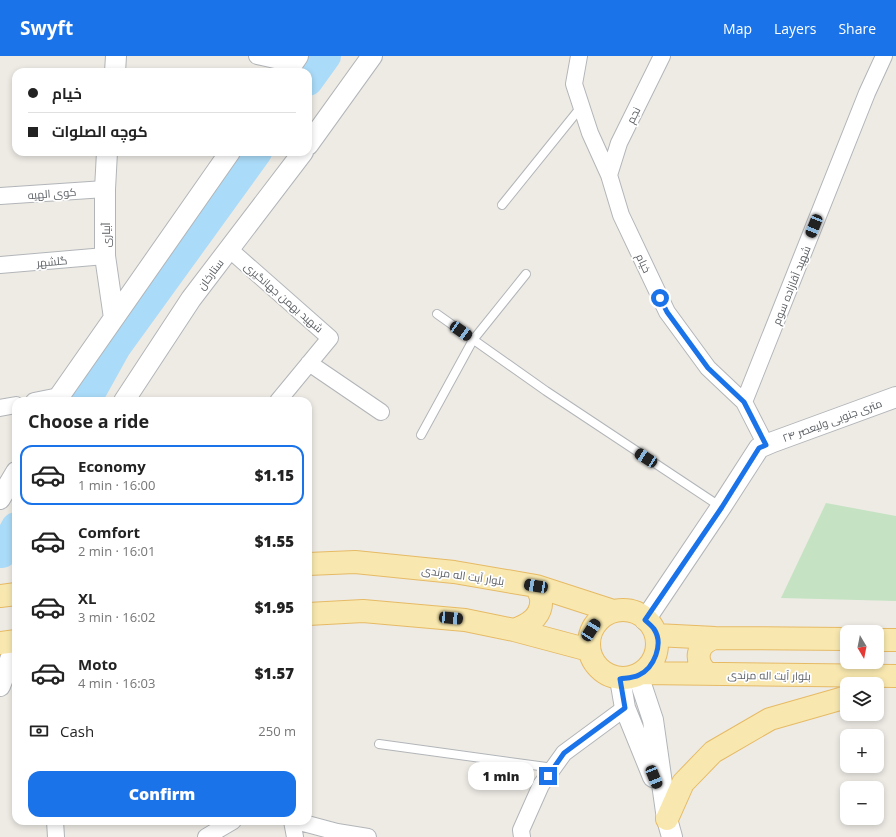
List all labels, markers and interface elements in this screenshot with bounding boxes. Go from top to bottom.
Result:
text: Swyft [20,15,73,41]
text: Map [723,19,752,38]
text: Layers [774,19,816,38]
text: Share [838,19,876,38]
text: خیام [52,83,82,103]
street label: نجم [623,104,644,126]
text: کوچه الصلوات [52,121,148,141]
street label: کوی الهیه [27,184,77,202]
car [804,213,824,239]
street label: آبیاری [98,222,113,248]
street label: شهید آقازاده سوم [768,243,815,327]
street label: خیام [632,251,655,275]
street label: گلشهر [35,252,68,270]
street label: ستارخان [193,255,227,293]
street label: شهید بهمن جهانگیری [241,258,327,336]
route start [651,289,669,307]
car [448,319,474,343]
street label: ۲۴ متری جنوبی ولیعصر [780,395,884,445]
text: Choose a ride [28,409,149,433]
car [633,446,659,470]
text: Economy [78,456,146,476]
icon: car [30,457,66,493]
text: $1.15 [255,465,294,485]
text: 1 min · 16:00 [78,476,155,494]
text: Comfort [78,522,140,542]
icon: car [30,523,66,559]
text: $1.55 [255,531,294,551]
text: 2 min · 16:01 [78,542,155,560]
street label: بلوار آیت اله مرندی [421,562,505,588]
car [523,578,549,594]
text: XL [78,588,96,608]
icon: car [30,589,66,625]
text: $1.95 [255,597,294,617]
text: 3 min · 16:02 [78,608,155,626]
car [439,611,463,625]
car [579,617,603,643]
north arrow [840,625,884,669]
map controls [840,625,884,825]
text: Moto [78,654,117,674]
icon: car [30,655,66,691]
text: $1.57 [255,663,294,683]
street label: بلوار آیت اله مرندی [727,667,811,683]
text: 4 min · 16:03 [78,674,155,692]
button: layers [840,677,884,721]
icon: cash [28,720,50,742]
text: Cash [60,721,94,741]
text: 250 m [258,722,296,740]
button: + [840,729,884,773]
callout: 1 min [468,762,534,790]
car [644,764,664,790]
text: 1 min [483,767,519,785]
route end [539,767,557,785]
button: Confirm [28,771,296,817]
button: − [840,781,884,825]

